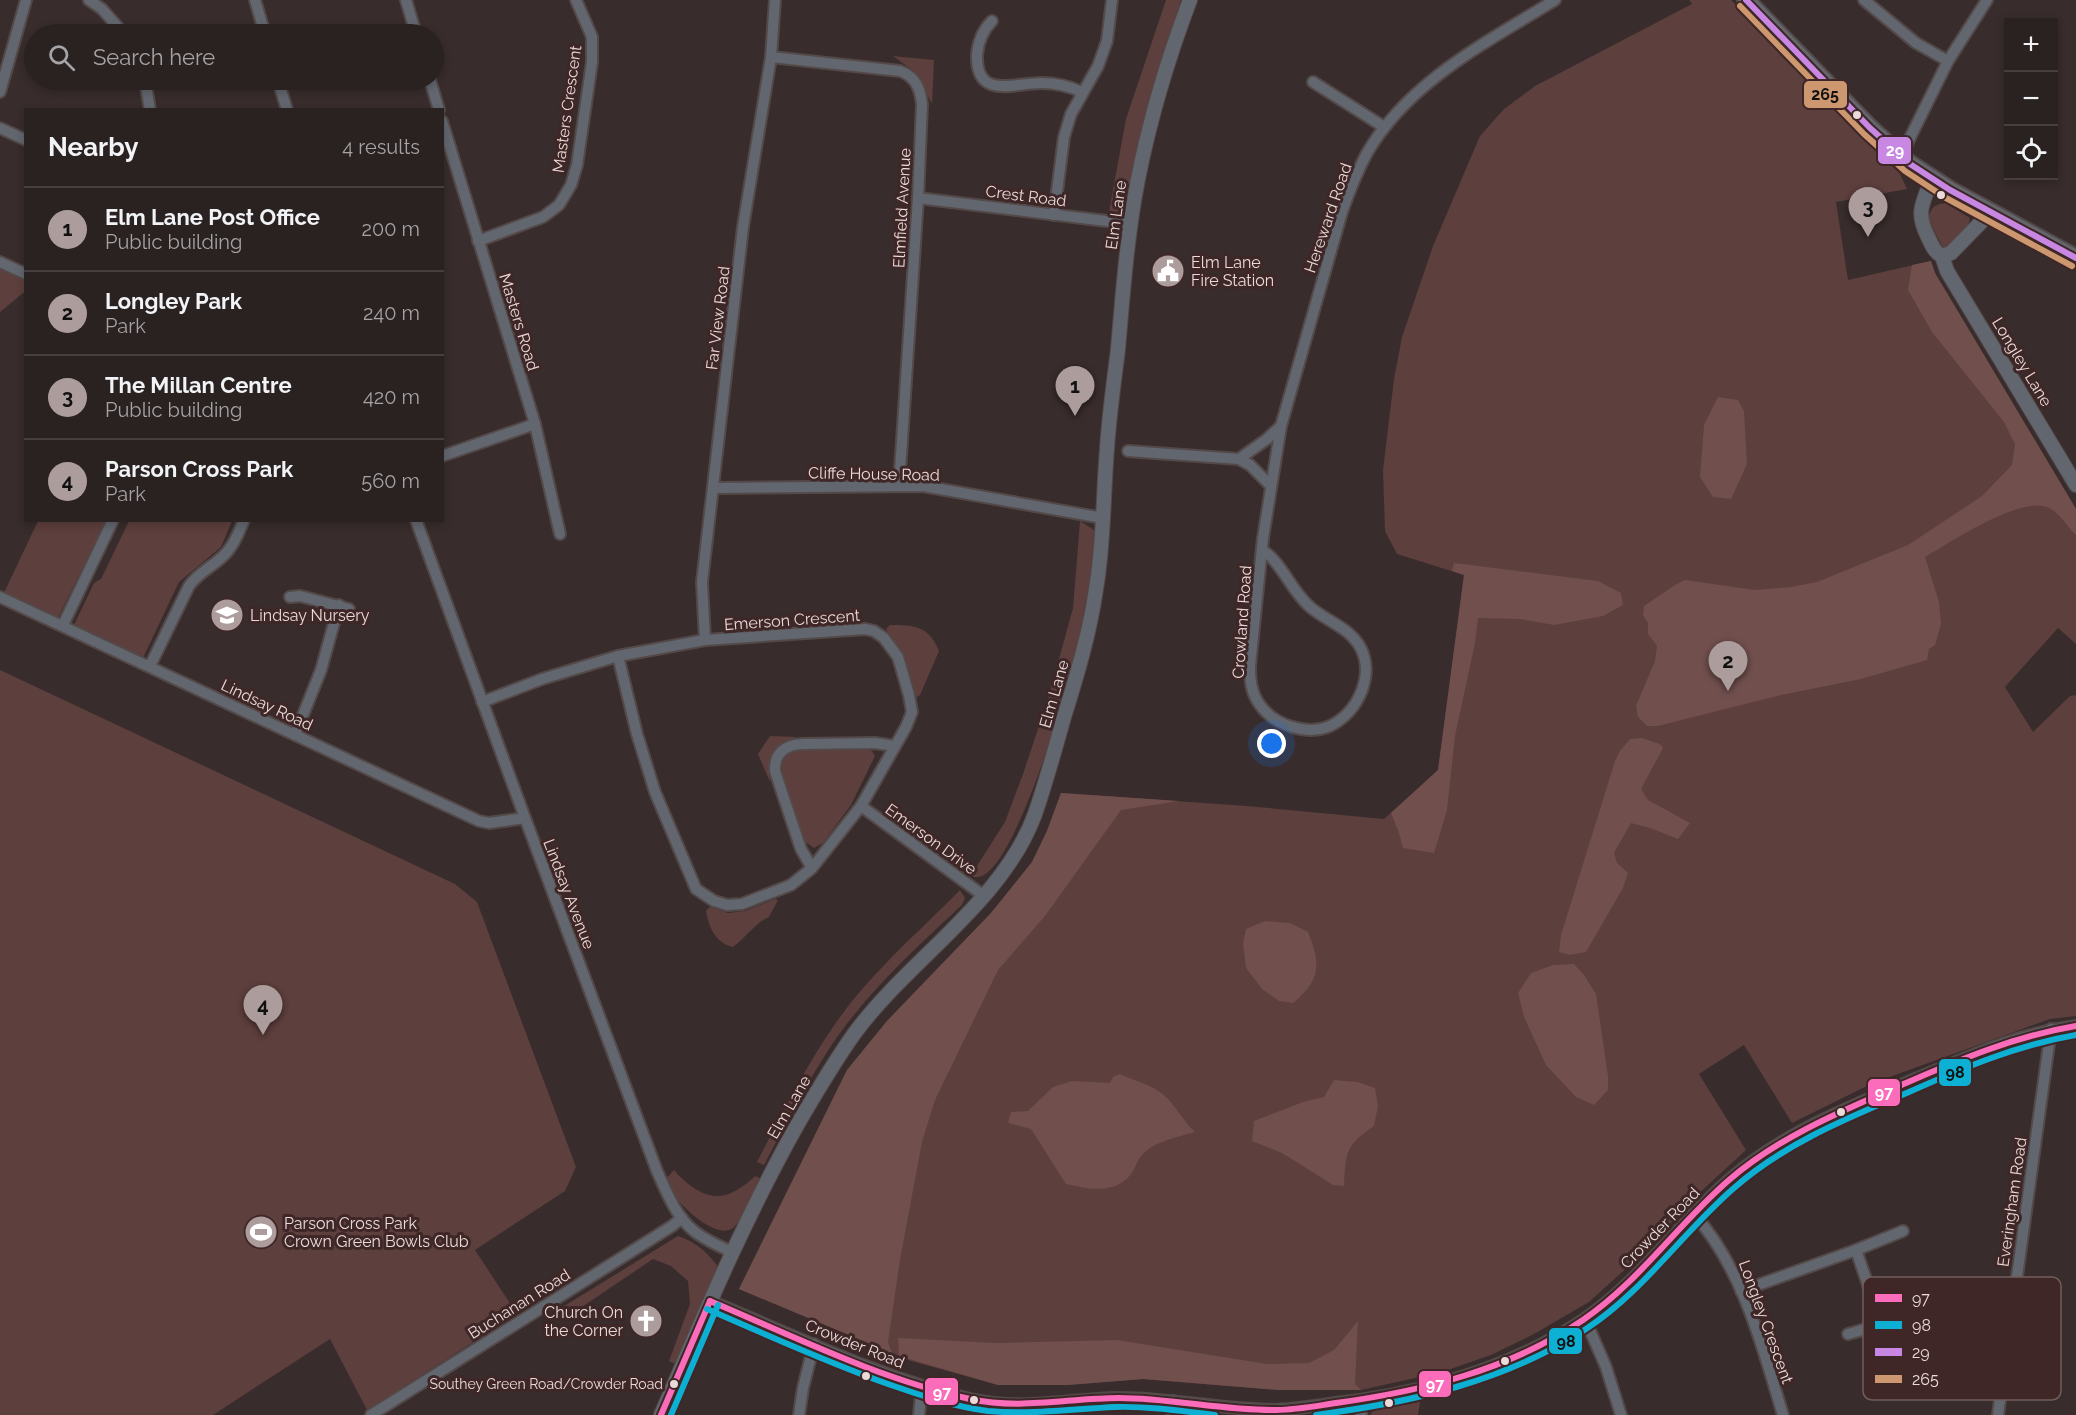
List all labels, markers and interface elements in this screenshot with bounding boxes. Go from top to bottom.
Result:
map controls [2004,18,2058,180]
button: + [2004,18,2058,72]
search box [24,24,444,90]
icon: search [45,41,78,74]
street label: Masters Crescent [549,43,585,174]
text: Search here [93,44,215,70]
button: − [2004,72,2058,126]
line badge: 265 [1803,80,1848,109]
text: 265 [1811,85,1839,104]
unlabelled marker [1851,109,1863,121]
button: locate [2004,126,2058,180]
text: Nearby [48,132,138,162]
text: 4 results [342,135,420,159]
line badge: 29 [1877,136,1912,165]
text: 29 [1886,141,1904,160]
street label: Elmfield Avenue [889,147,915,269]
street label: Hereward Road [1300,161,1356,275]
street label: Elm Lane [1102,179,1130,251]
street label: Crest Road [985,182,1068,210]
pin: 3 [1848,188,1888,237]
unlabelled marker [1935,189,1947,201]
text: Elm Lane Post Office [105,204,320,230]
text: 1 [63,217,72,241]
text: 200 m [362,217,420,241]
text: Public building [105,230,242,254]
public building icon: Elm Lane Fire Station [1150,253,1186,289]
place label: Elm Lane Fire Station [1191,253,1274,290]
street label: Far View Road [702,265,734,371]
street label: Masters Road [495,271,543,373]
text: Longley Park [105,288,242,314]
text: 2 [62,301,73,325]
text: 240 m [363,301,420,325]
text: Park [105,314,146,338]
street label: Longley Lane [1988,314,2056,410]
pin: 1 [1056,366,1094,416]
text: The Millan Centre [105,372,292,398]
text: 3 [62,385,73,409]
text: 420 m [363,385,420,409]
text: Public building [105,398,242,422]
text: Parson Cross Park [105,456,293,482]
street label: Cliffe House Road [808,463,940,485]
text: 4 [62,469,73,493]
text: 560 m [361,469,420,493]
text: Park [105,482,146,506]
street label: Crowland Road [1229,565,1255,679]
school or university icon: Lindsay Nursery [209,597,245,633]
place label: Lindsay Nursery [250,606,370,625]
street label: Emerson Crescent [723,606,861,634]
pin: 2 [1708,642,1748,691]
street label: Elm Lane [1035,658,1073,730]
street label: Lindsay Road [218,675,316,735]
your location [1257,729,1286,758]
street label: Emerson Drive [882,800,980,878]
street label: Lindsay Avenue [539,836,599,952]
pin: 4 [244,986,282,1035]
line badge: 98 [1938,1058,1972,1087]
text: 98 [1945,1063,1965,1082]
street label: Elm Lane [763,1072,815,1142]
line badge: 97 [1867,1078,1901,1107]
text: 97 [1875,1083,1893,1102]
unlabelled marker [1835,1106,1847,1118]
street label: Everingham Road [1994,1136,2031,1268]
street label: Crowder Road [1617,1183,1703,1272]
sports icon: Parson Cross Park Crown Green Bowls Club [243,1214,279,1250]
place label: Parson Cross Park Crown Green Bowls Club [284,1214,469,1251]
street label: Longley Crescent [1735,1258,1797,1387]
street label: Buchanan Road [464,1265,574,1343]
legend [1863,1277,2061,1400]
text: 97 [1912,1289,1930,1308]
place label: Church On the Corner [544,1303,623,1340]
church icon: Church On the Corner [628,1303,664,1339]
street label: Crowder Road [803,1315,907,1373]
text: 98 [1912,1316,1931,1335]
line badge: 98 [1548,1327,1583,1355]
text: 98 [1556,1332,1576,1351]
text: 29 [1912,1343,1930,1362]
unlabelled marker [1499,1355,1511,1367]
unlabelled marker [860,1370,872,1382]
line badge: 97 [1418,1370,1452,1398]
text: 265 [1912,1370,1939,1389]
text: 97 [1426,1375,1444,1394]
place label: Southey Green Road/Crowder Road [429,1376,663,1392]
line badge: 97 [924,1377,959,1406]
marker: Southey Green Road/Crowder Road [668,1378,680,1390]
text: 97 [933,1383,951,1402]
unlabelled marker [968,1394,980,1406]
unlabelled marker [1383,1397,1395,1409]

